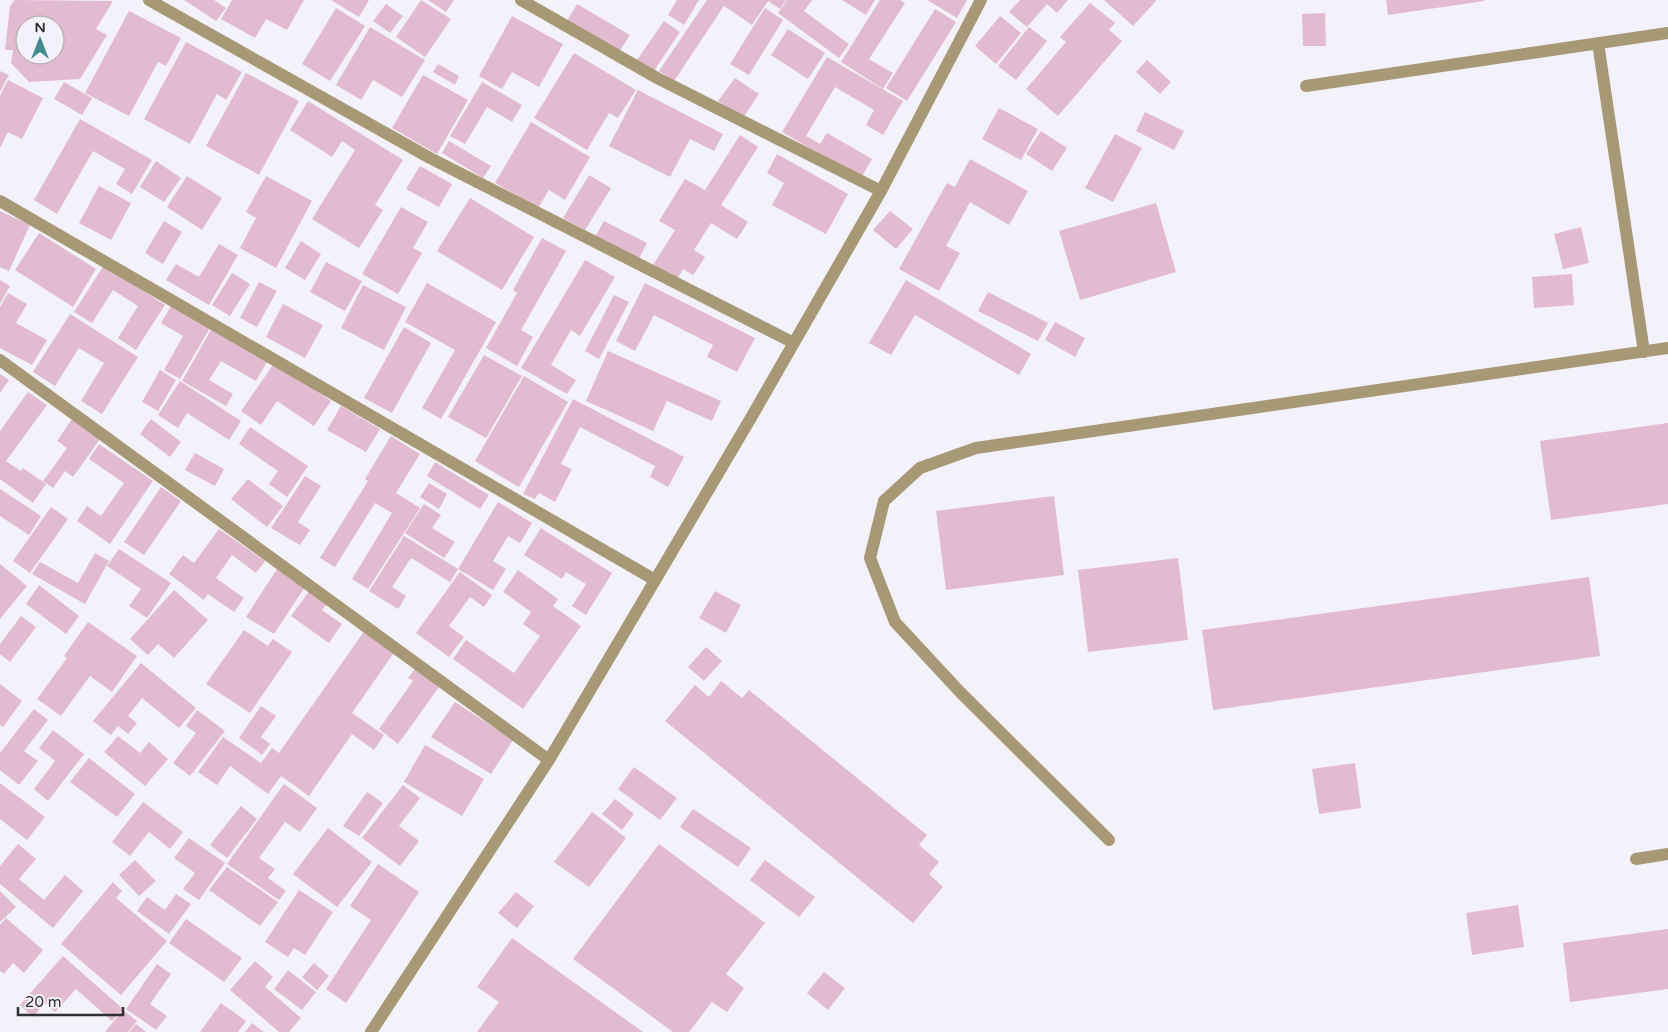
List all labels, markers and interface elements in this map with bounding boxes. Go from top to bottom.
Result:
north arrow [15,15,65,65]
text: N [34,19,46,36]
scale bar [18,984,122,1016]
text: 20 m [25,993,62,1011]

